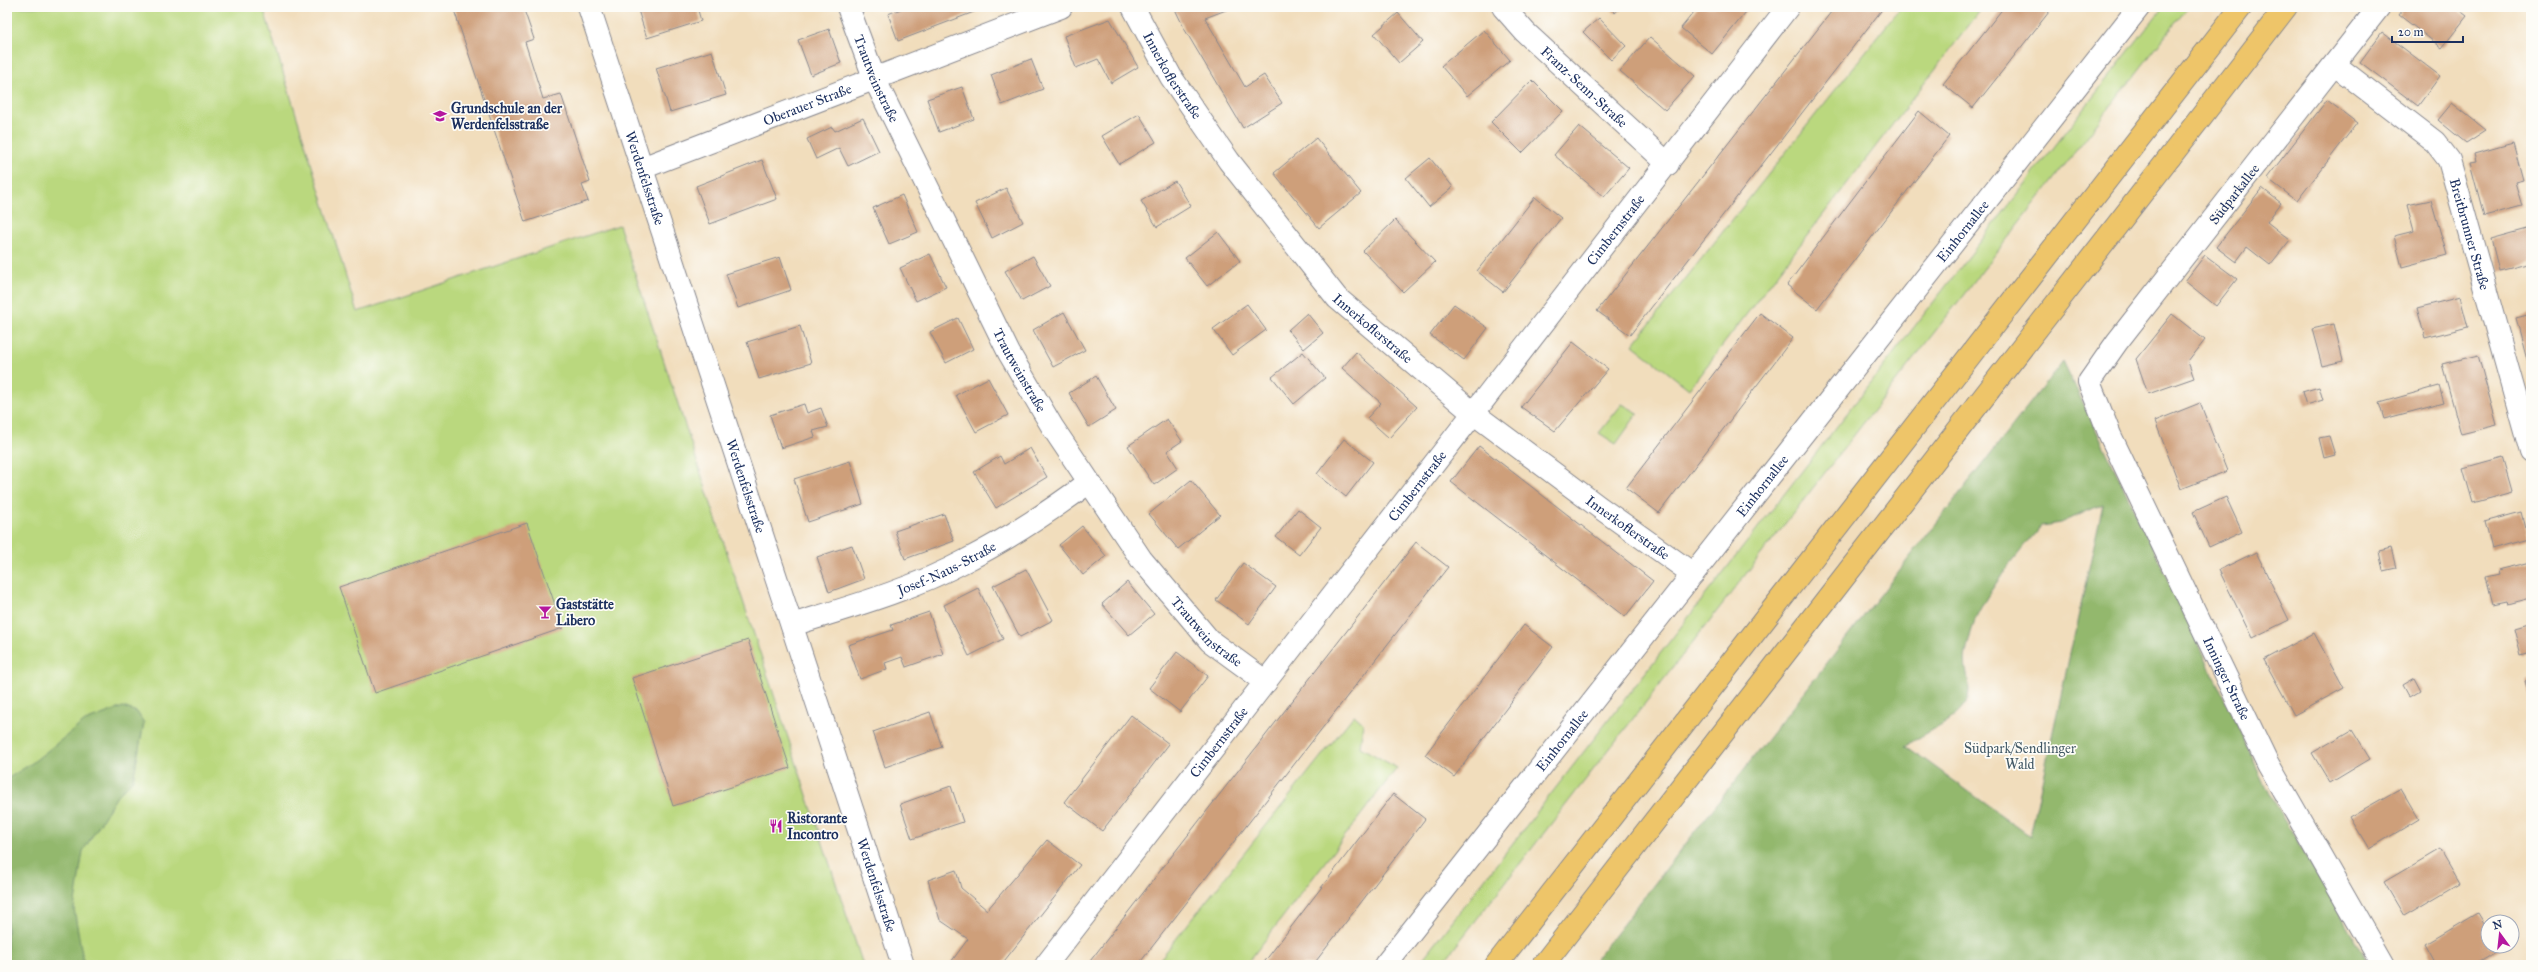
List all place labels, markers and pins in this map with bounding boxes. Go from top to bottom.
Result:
place label: Grundschule an der Werdenfelsstraße [451,100,563,133]
school or university icon: Grundschule an der Werdenfelsstraße [432,108,448,124]
place label: Gaststätte Libero [556,596,614,629]
bar icon: Gaststätte Libero [537,604,553,620]
place label: Ristorante Incontro [787,810,848,843]
restaurant icon: Ristorante Incontro [768,818,784,834]

